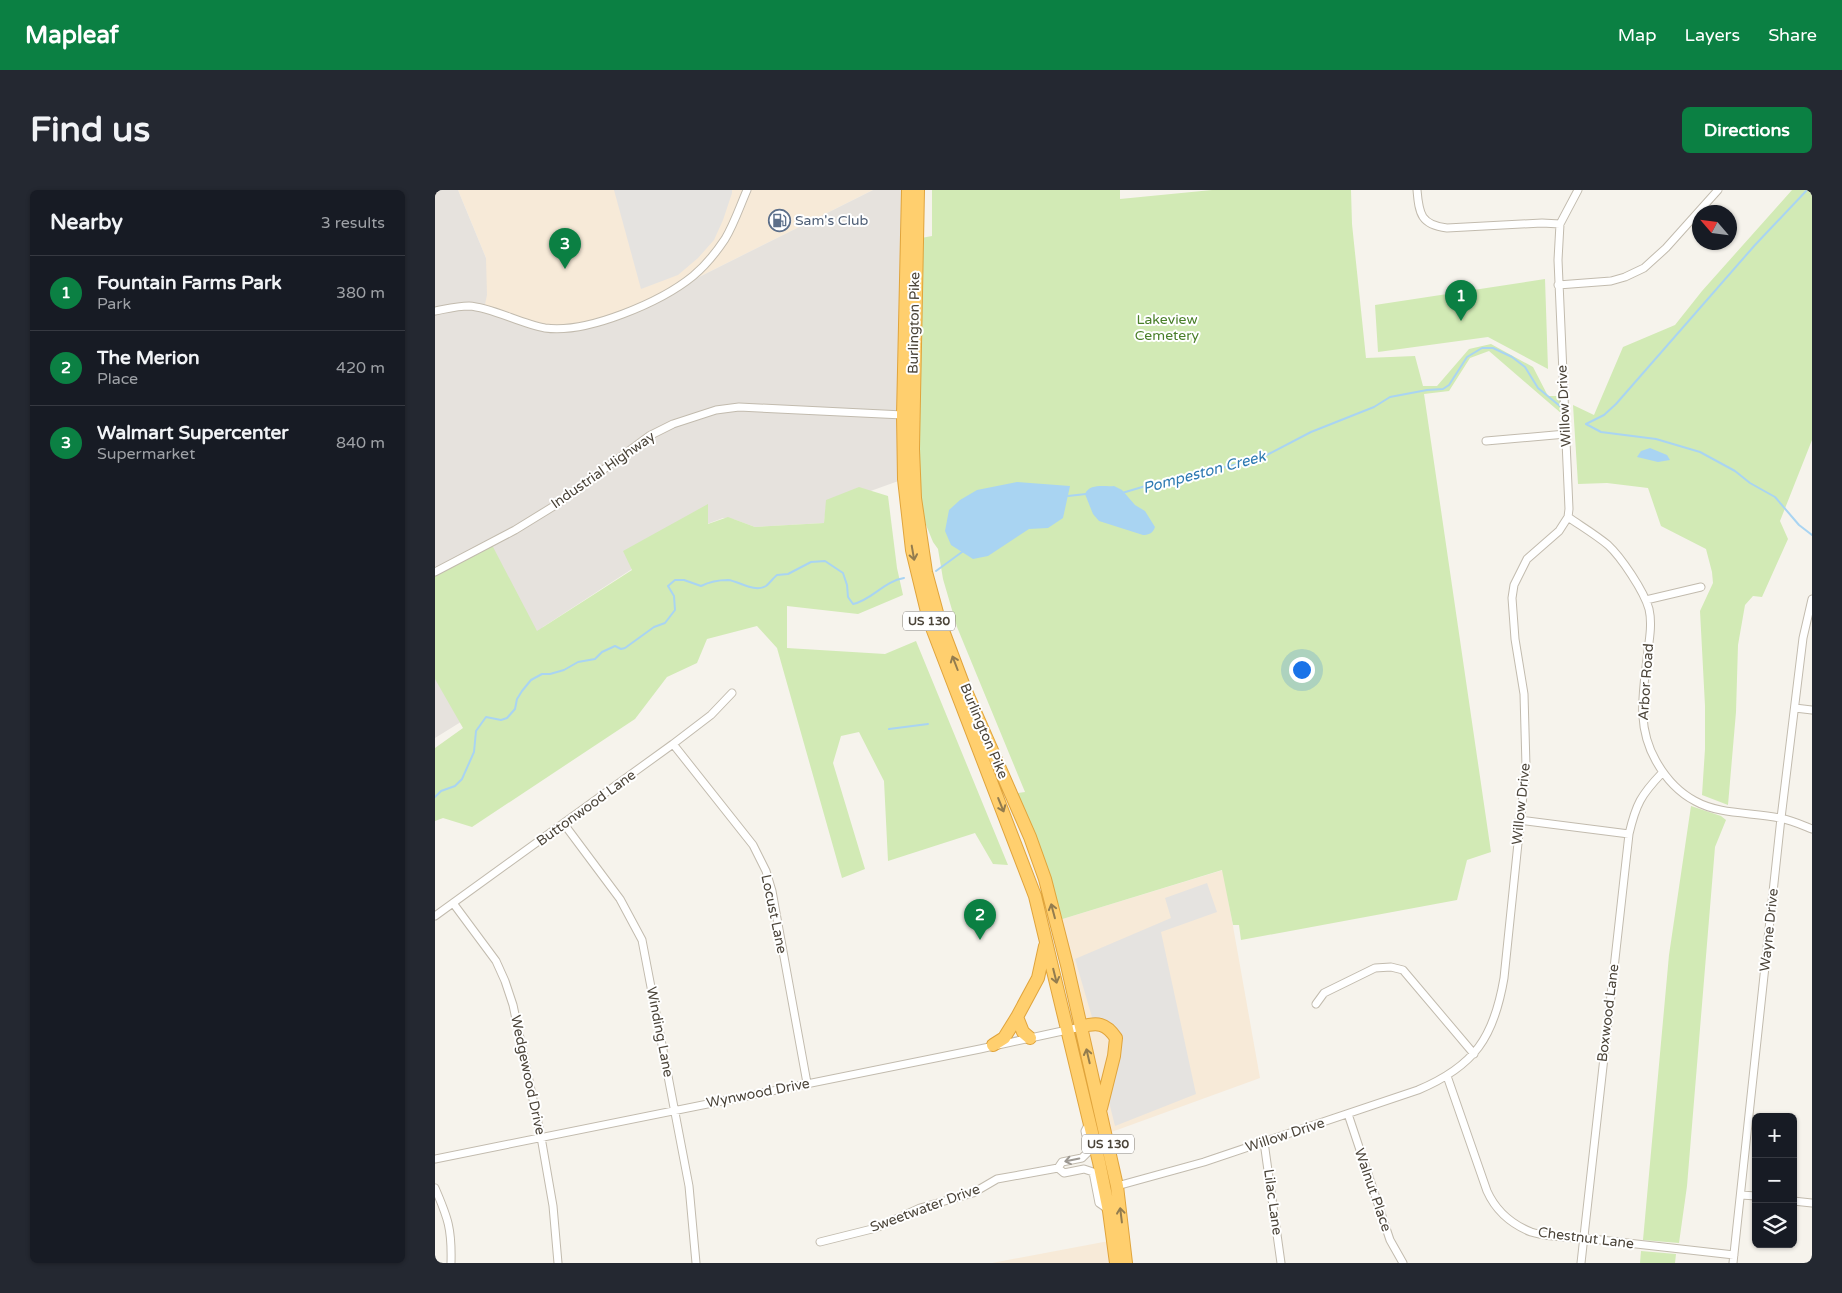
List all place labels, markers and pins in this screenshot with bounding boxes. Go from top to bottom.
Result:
fuel station icon: Sam's Club [767,208,791,232]
place label: Sam's Club [795,212,869,229]
pin: 3 [549,228,581,269]
pin: 1 [1445,280,1477,321]
pin: 2 [964,899,996,940]

